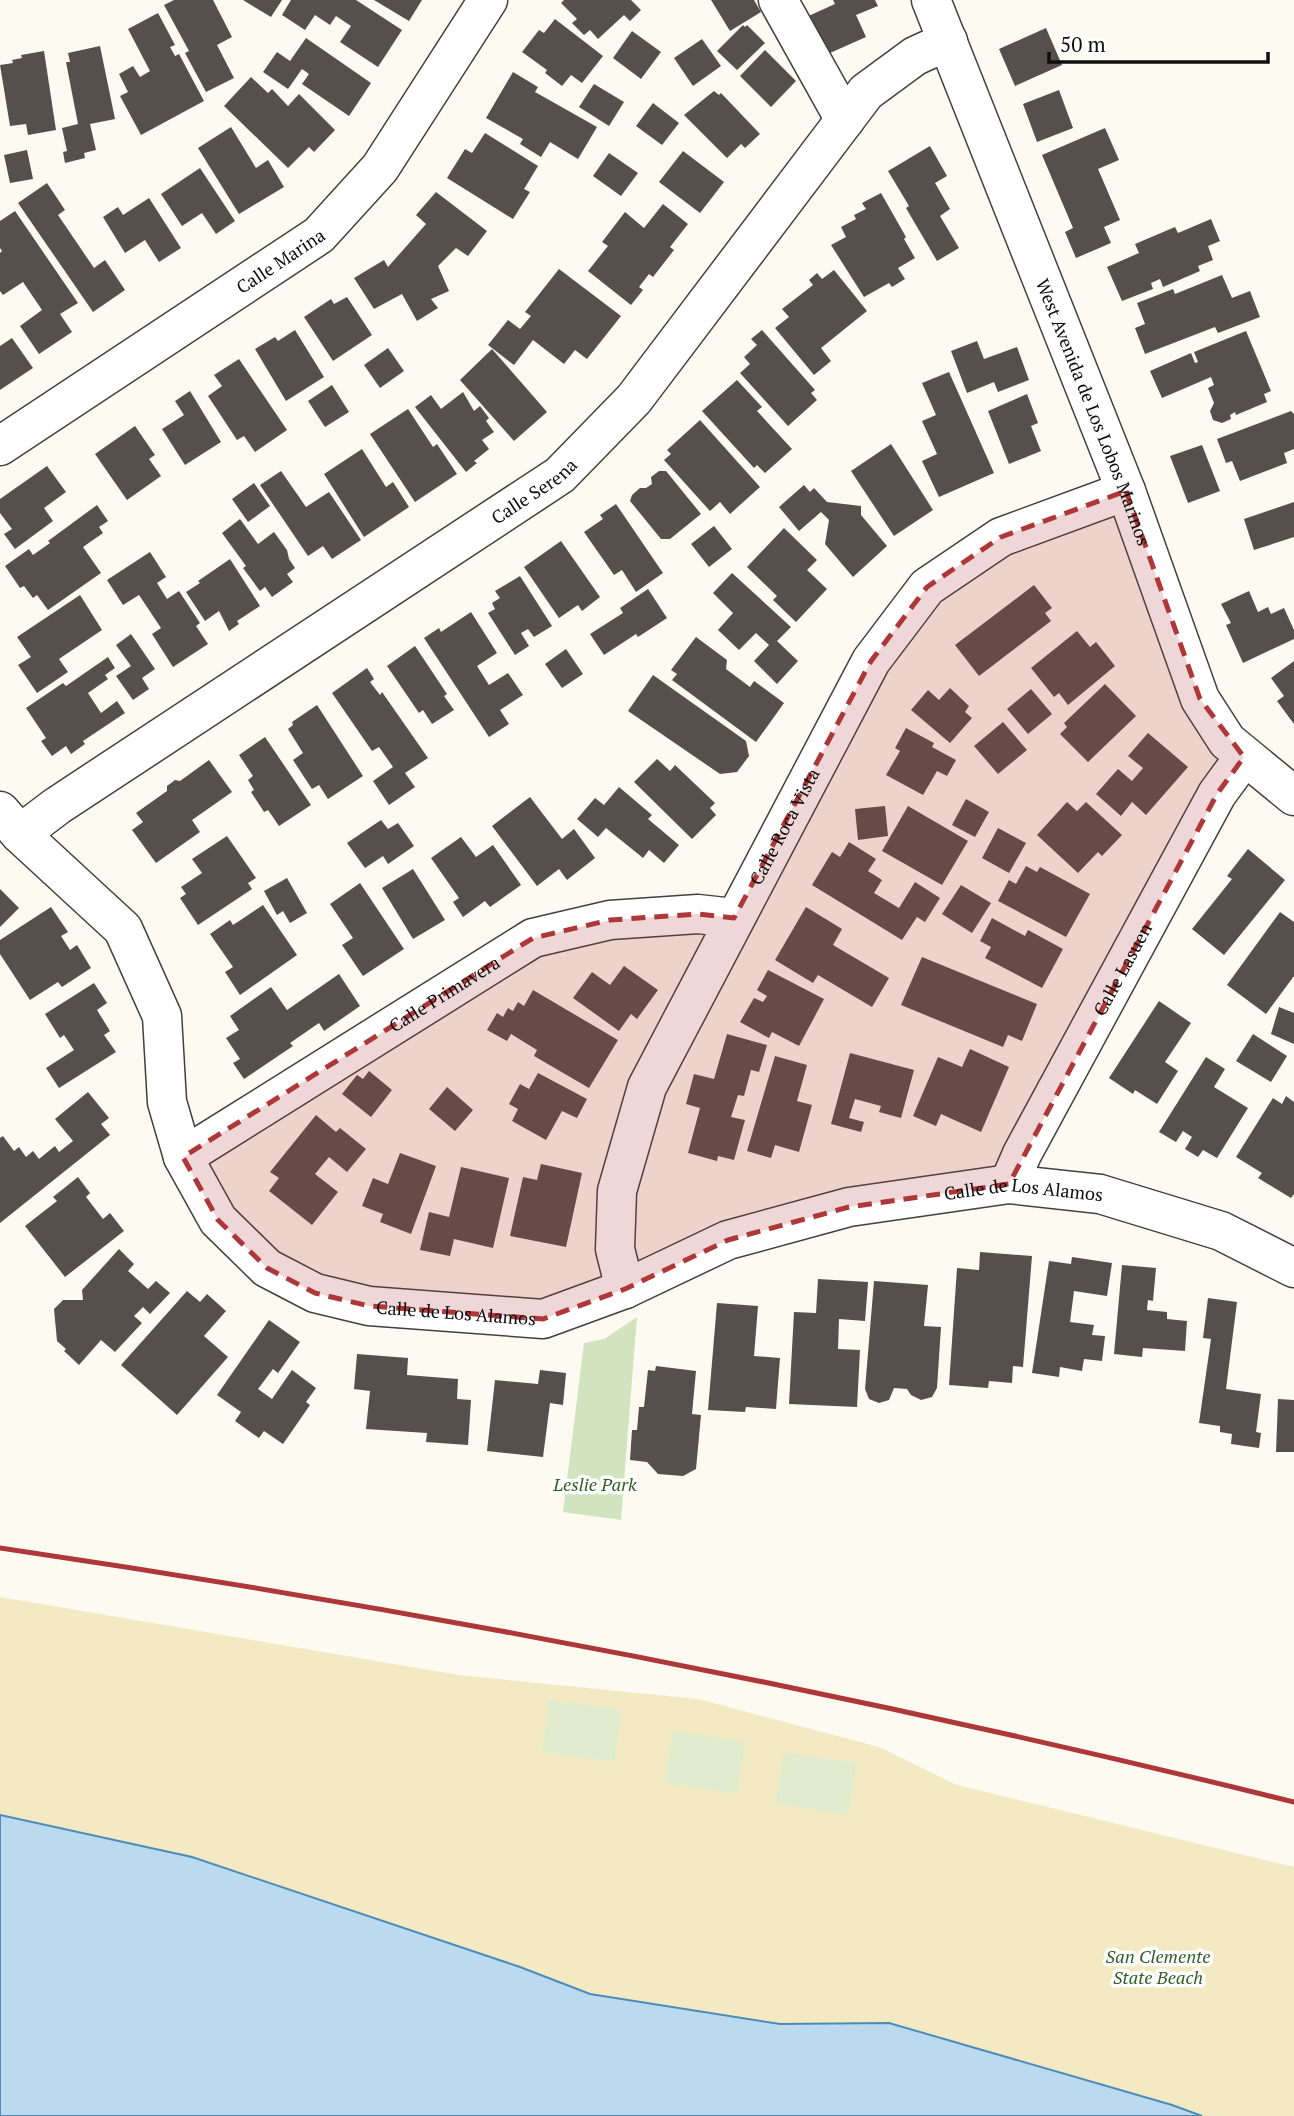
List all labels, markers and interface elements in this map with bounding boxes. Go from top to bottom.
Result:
scale bar [1049,21,1268,65]
text: 50 m [1060,30,1106,58]
street label: Calle Marina [231,223,329,299]
street label: West Avenida de Los Lobos Marinos [1031,275,1156,549]
street label: Calle Serena [486,453,582,529]
street label: Calle Roca Vista [743,764,825,889]
street label: Calle Lasuen [1087,918,1157,1020]
street label: Calle Primavera [384,950,504,1037]
street label: Calle de Los Alamos [942,1172,1104,1206]
street label: Calle de Los Alamos [375,1295,537,1330]
park label: Leslie Park [552,1472,637,1496]
park label: San Clemente State Beach [1106,1944,1210,1989]

